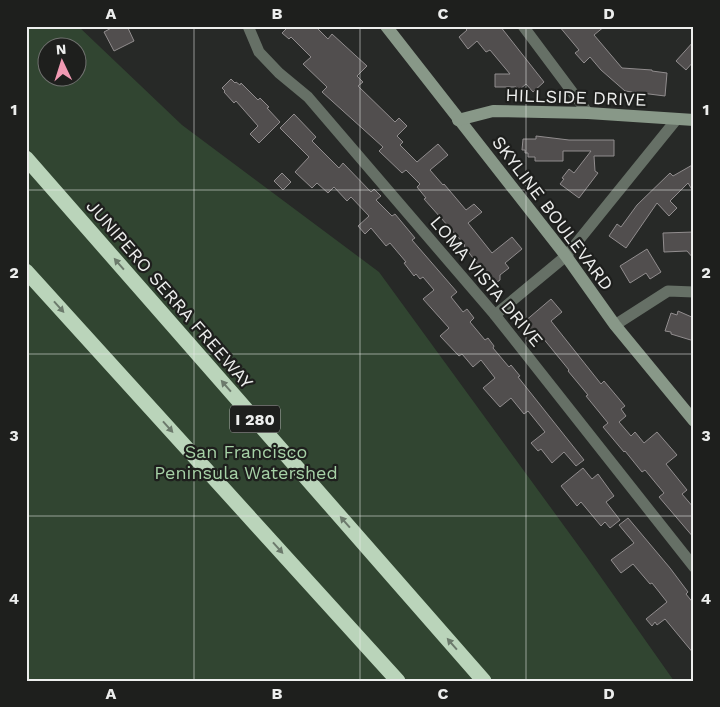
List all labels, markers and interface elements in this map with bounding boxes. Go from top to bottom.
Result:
text: A [106,4,117,23]
text: B [272,4,283,23]
text: C [438,4,449,23]
text: D [603,4,615,23]
north arrow [38,38,88,88]
text: N [55,41,67,57]
street label: HILLSIDE DRIVE [505,84,647,110]
text: 1 [11,100,17,119]
text: 1 [703,100,709,119]
street label: SKYLINE BOULEVARD [488,132,618,294]
street label: JUNIPERO SERRA FREEWAY [82,195,258,393]
street label: LOMA VISTA DRIVE [426,211,548,351]
one-way arrow [113,259,125,271]
text: 2 [9,263,19,282]
text: 2 [701,263,711,282]
one-way arrow [53,301,65,313]
one-way arrow [220,381,232,393]
road number: I 280 [230,406,280,432]
one-way arrow [162,421,174,433]
text: 3 [9,426,19,445]
text: 3 [701,426,711,445]
park label: San Francisco Peninsula Watershed [154,441,338,483]
one-way arrow [339,516,351,528]
one-way arrow [272,541,283,554]
text: 4 [9,589,19,608]
text: 4 [701,589,711,608]
one-way arrow [447,638,458,650]
text: A [106,684,117,703]
text: B [272,684,283,703]
text: C [438,684,449,703]
text: D [603,684,615,703]

